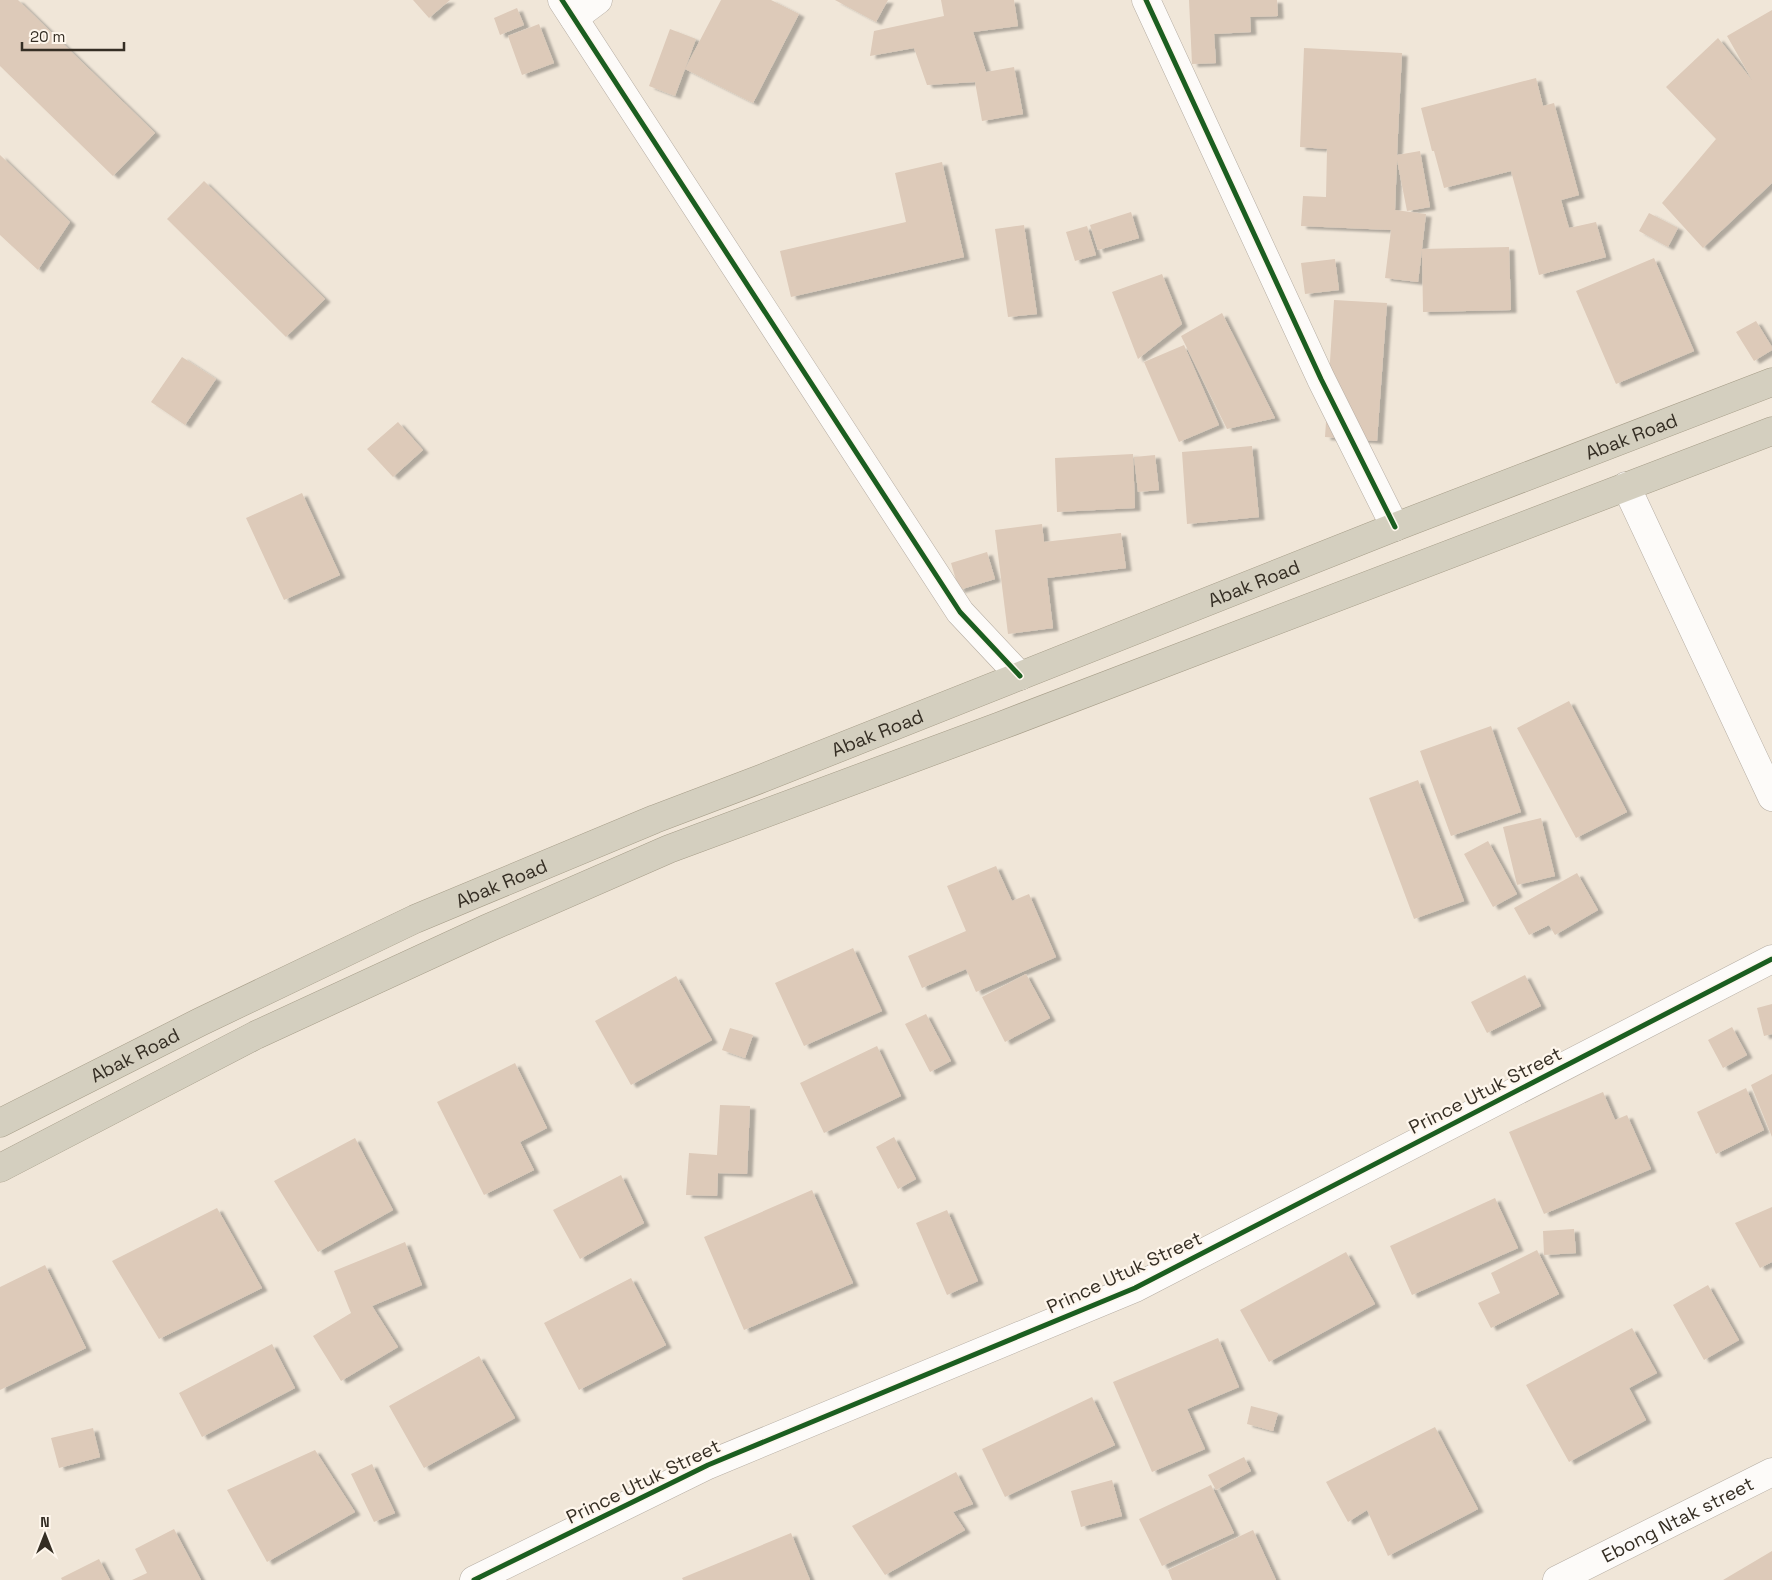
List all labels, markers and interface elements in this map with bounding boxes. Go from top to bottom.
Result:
scale bar [22,20,125,52]
text: 20 m [30,27,65,46]
street label: Abak Road [1582,408,1681,466]
street label: Abak Road [1204,554,1304,613]
street label: Abak Road [828,704,927,763]
street label: Abak Road [452,853,551,914]
street label: Abak Road [86,1022,184,1088]
street label: Prince Utuk Street [1404,1041,1566,1140]
street label: Prince Utuk Street [1043,1226,1206,1319]
street label: Prince Utuk Street [562,1433,724,1530]
street label: Ebong Ntak street [1598,1471,1758,1569]
north arrow [20,1510,70,1560]
text: N [40,1513,50,1531]

